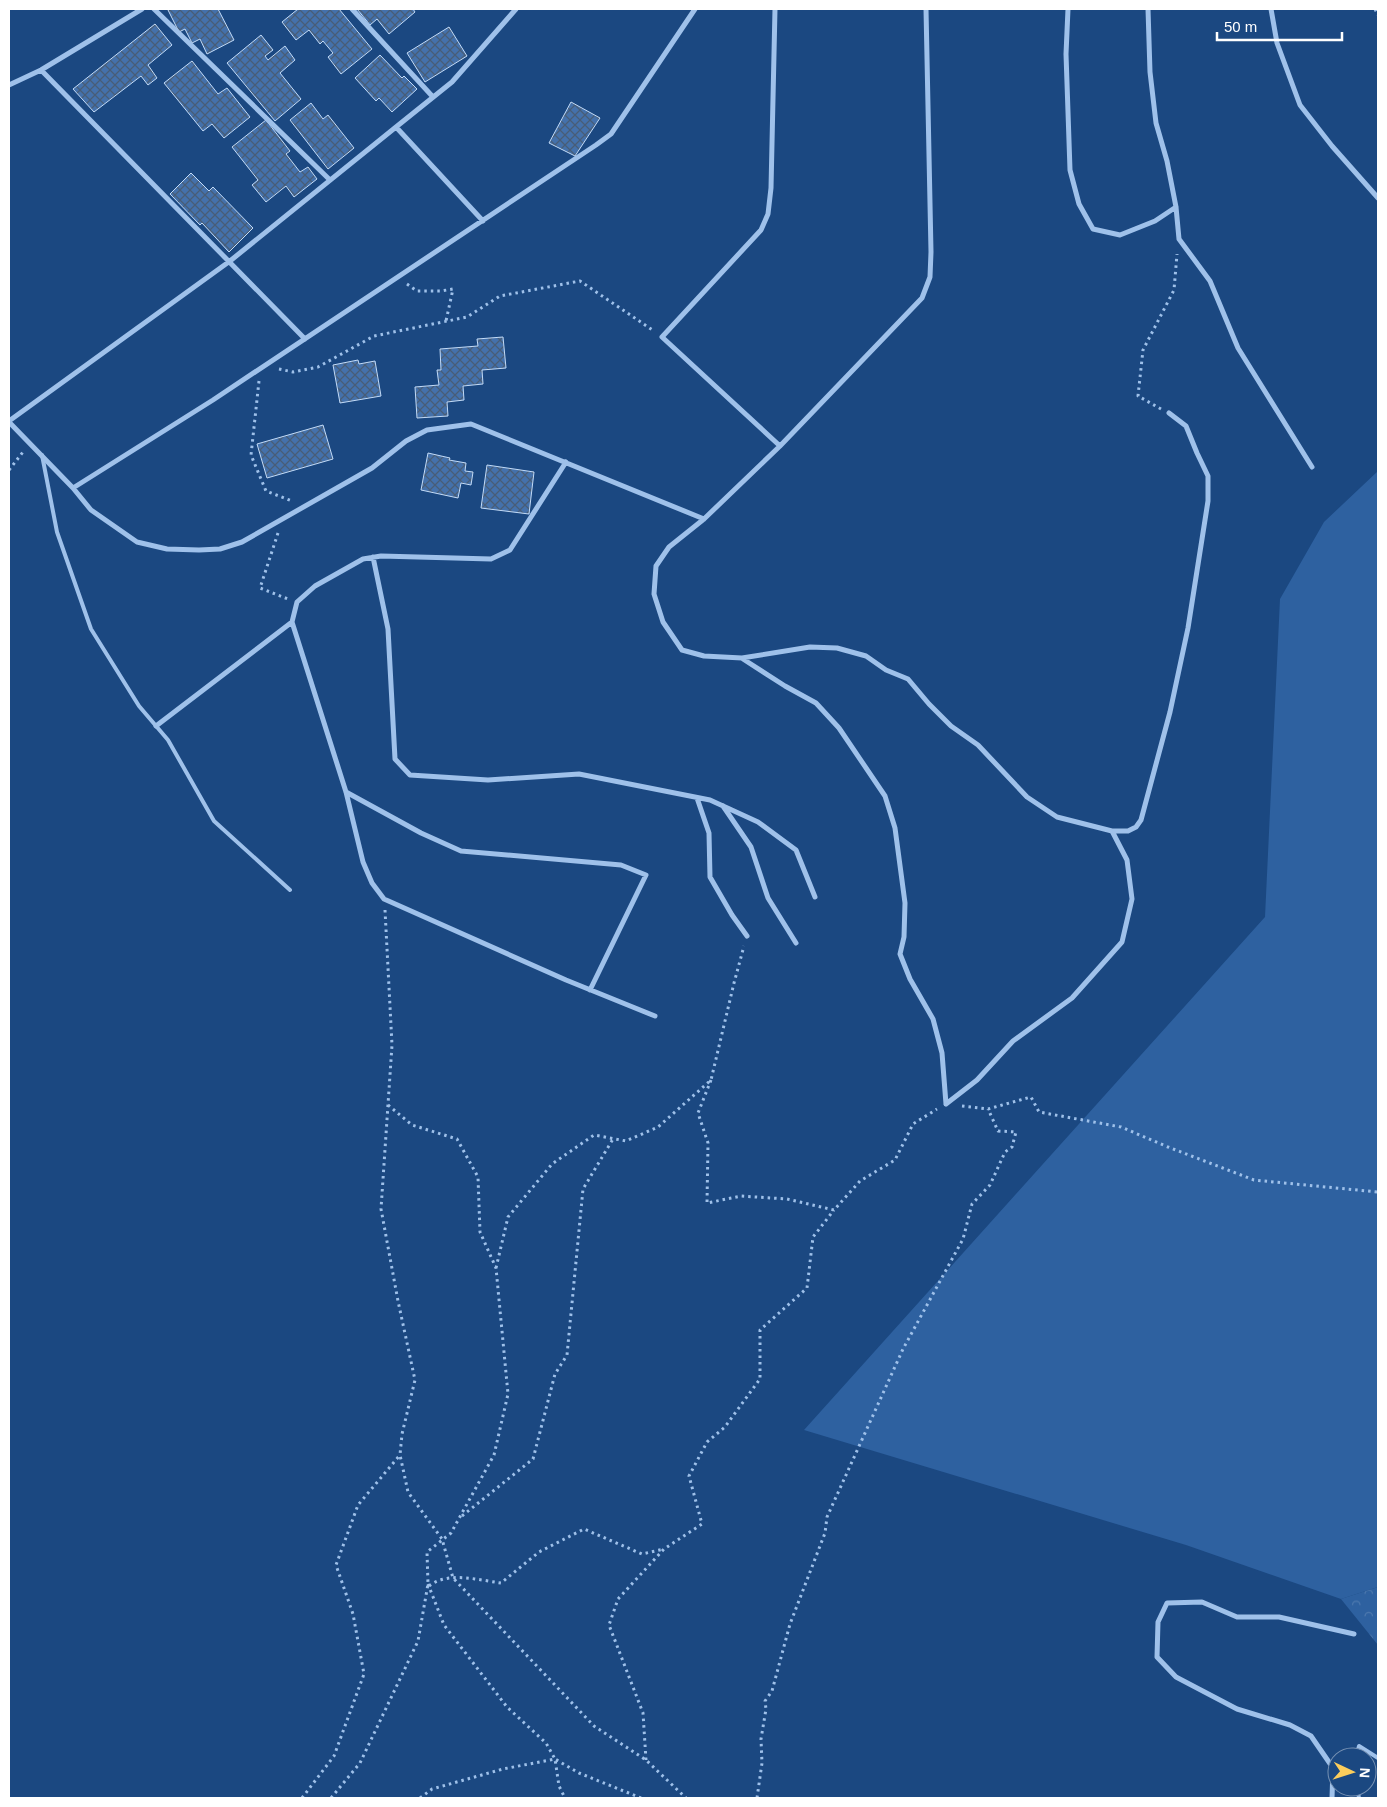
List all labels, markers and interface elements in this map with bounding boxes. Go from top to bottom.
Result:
scale bar [1217,10,1342,42]
text: 50 m [1224,18,1257,35]
north arrow [1327,1747,1377,1797]
text: N [1357,1767,1373,1779]

